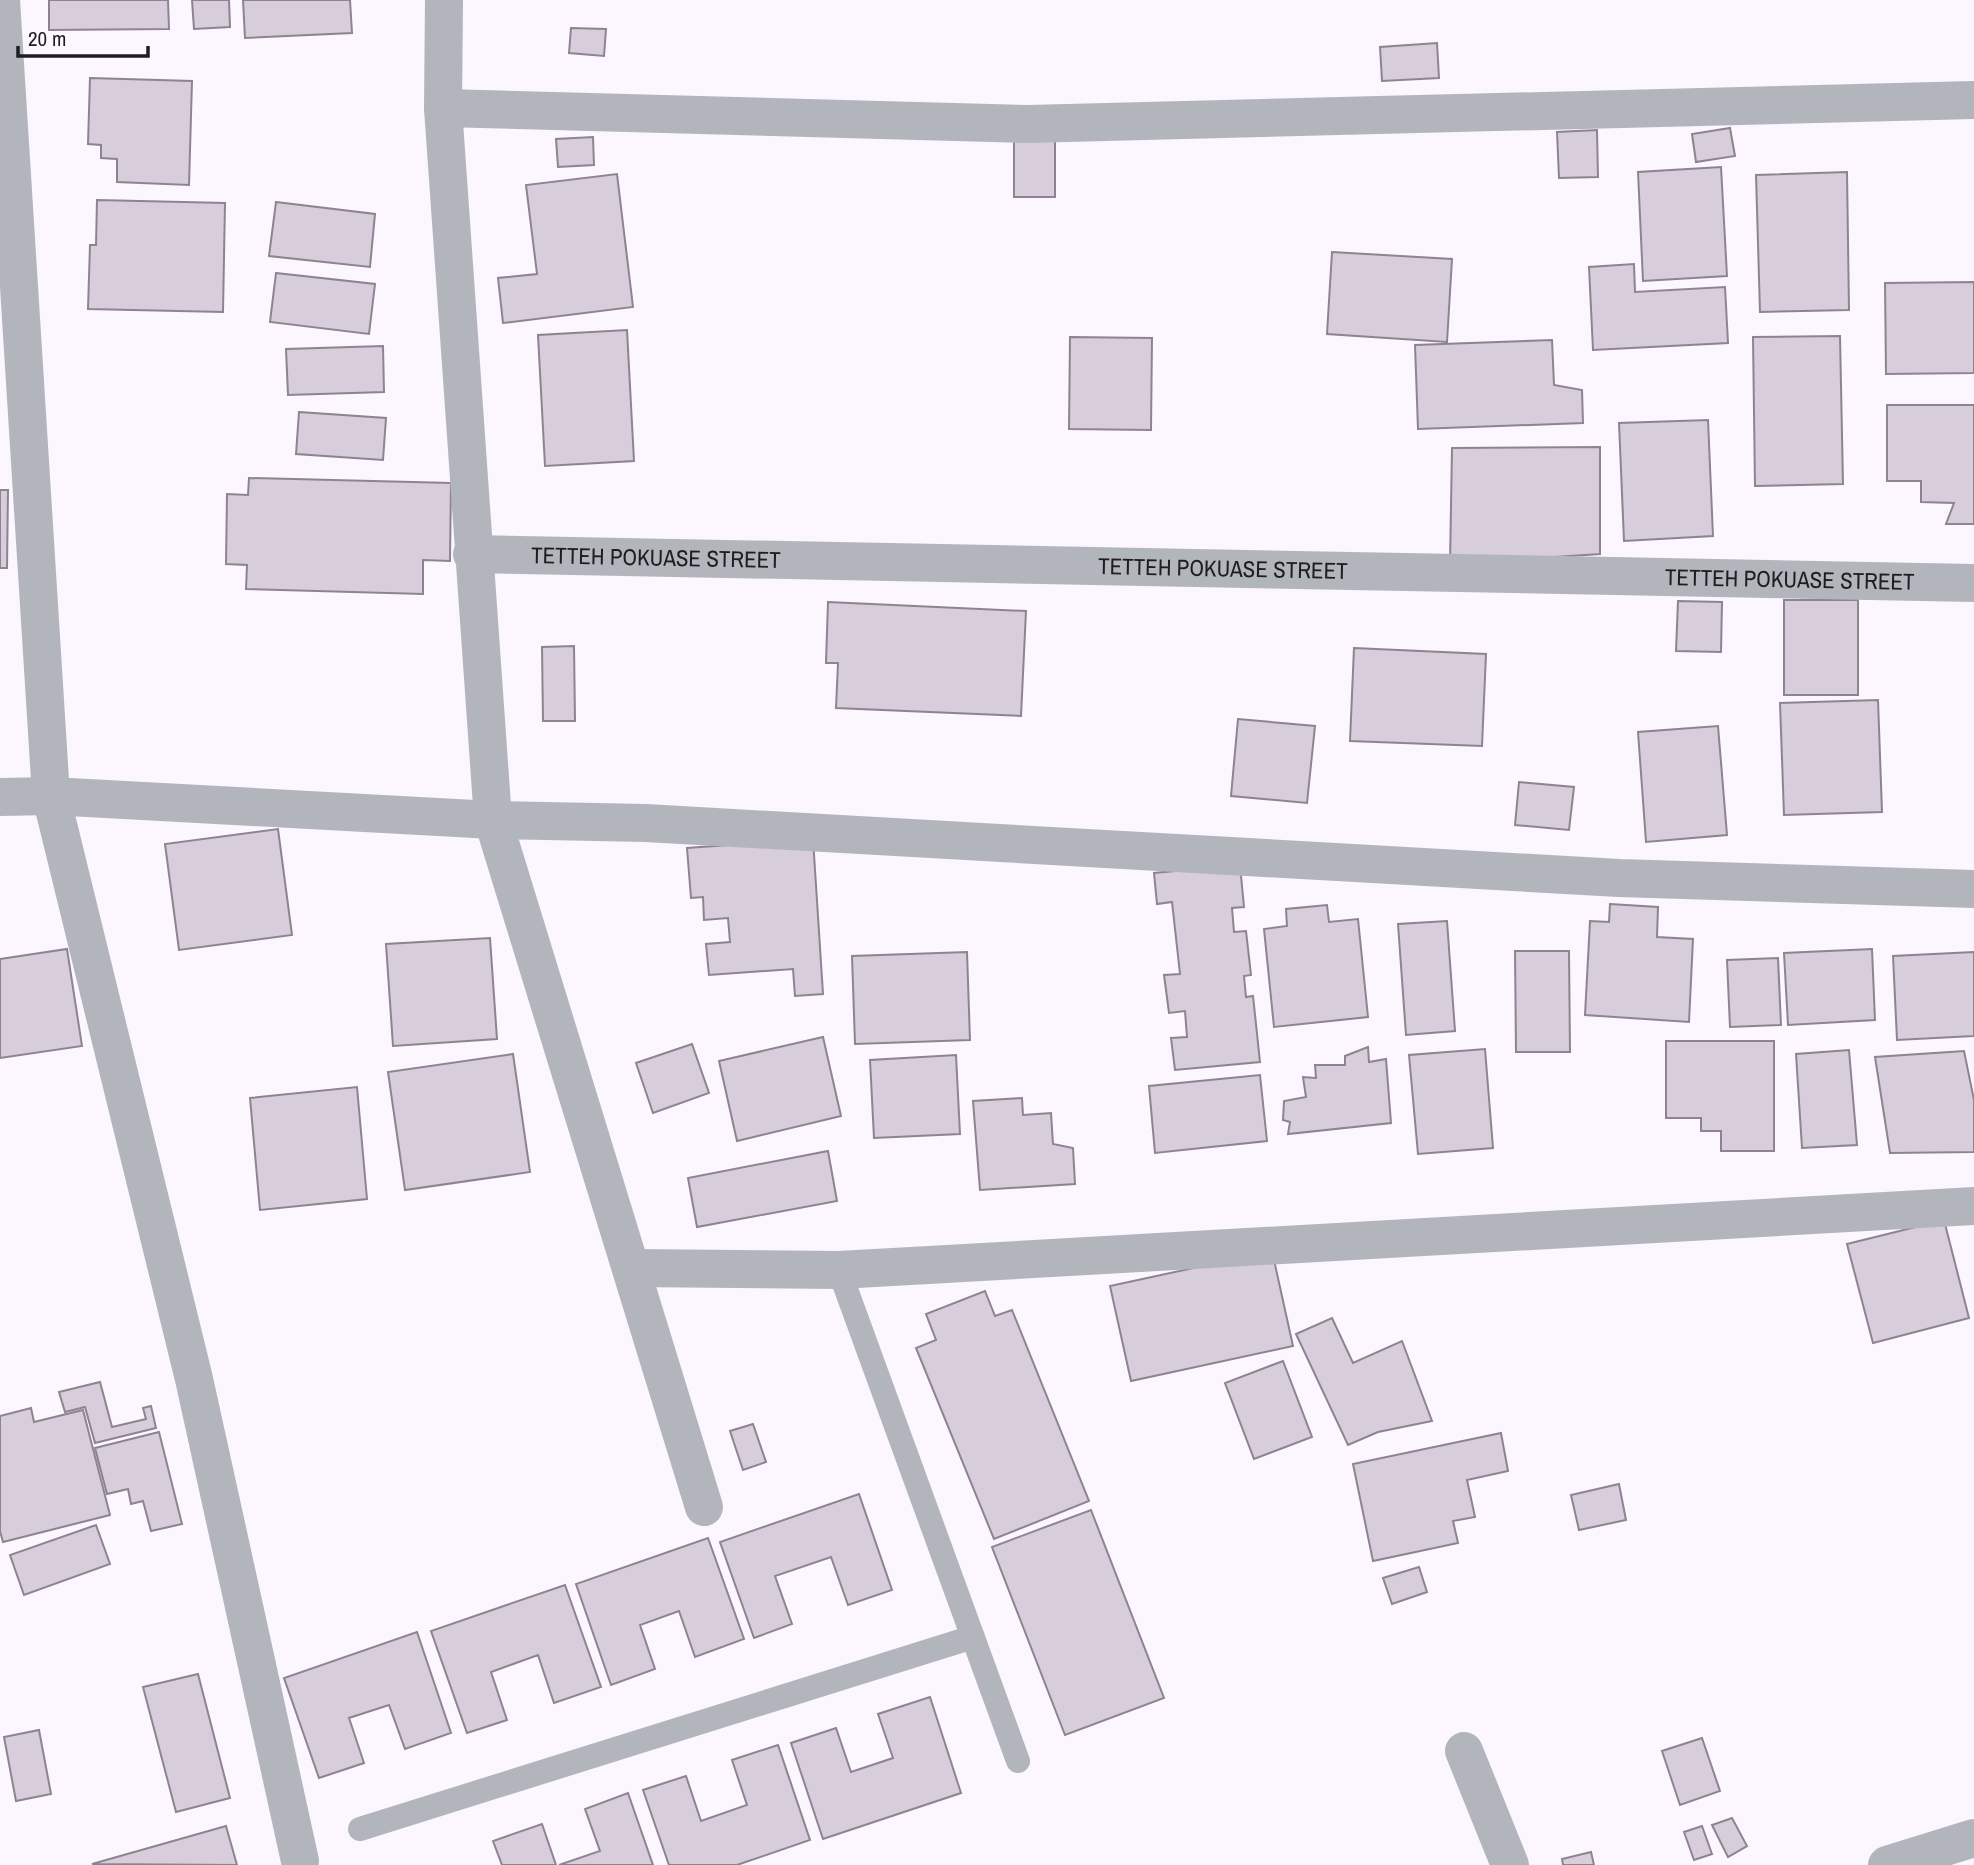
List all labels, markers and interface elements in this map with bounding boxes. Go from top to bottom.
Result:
scale bar [18,14,147,58]
text: 20 m [28,24,66,53]
street label: TETTEH POKUASE STREET [531,539,782,575]
street label: TETTEH POKUASE STREET [1098,550,1348,586]
street label: TETTEH POKUASE STREET [1665,561,1915,597]

